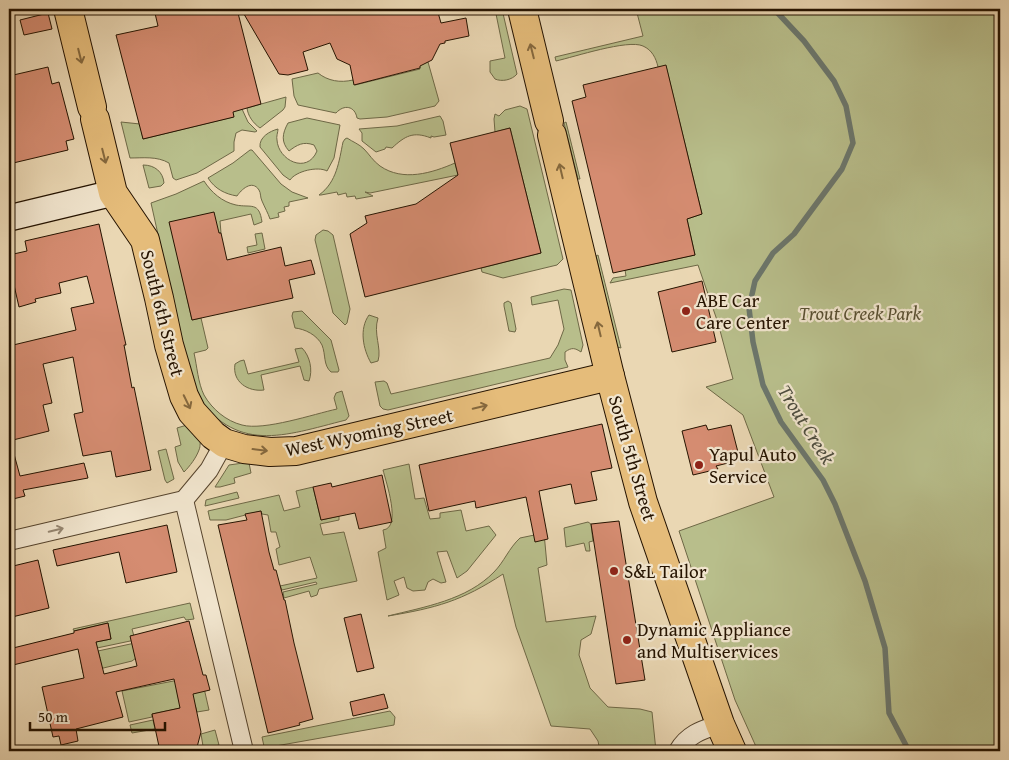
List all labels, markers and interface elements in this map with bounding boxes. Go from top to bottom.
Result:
one-way arrow [527,43,536,59]
one-way arrow [76,48,85,64]
one-way arrow [100,148,109,164]
one-way arrow [556,163,565,179]
street label: South 6th Street [134,247,192,380]
place label: ABE Car Care Center [696,286,789,336]
park label: Trout Creek Park [799,299,921,327]
marker: ABE Car Care Center [680,305,692,317]
one-way arrow [594,321,603,337]
water label: Trout Creek [771,379,843,470]
street label: South 5th Street [602,392,664,524]
one-way arrow [182,394,192,409]
street label: West Wyoming Street [282,400,456,463]
one-way arrow [471,402,487,411]
place label: Yapul Auto Service [709,440,797,490]
one-way arrow [251,446,267,456]
marker: Yapul Auto Service [693,459,705,471]
one-way arrow [48,525,64,534]
place label: S&L Tailor [624,557,707,585]
marker: S&L Tailor [608,565,620,577]
place label: Dynamic Appliance and Multiservices [637,615,791,665]
marker: Dynamic Appliance and Multiservices [621,634,633,646]
scale bar [30,700,165,732]
text: 50 m [38,706,69,727]

